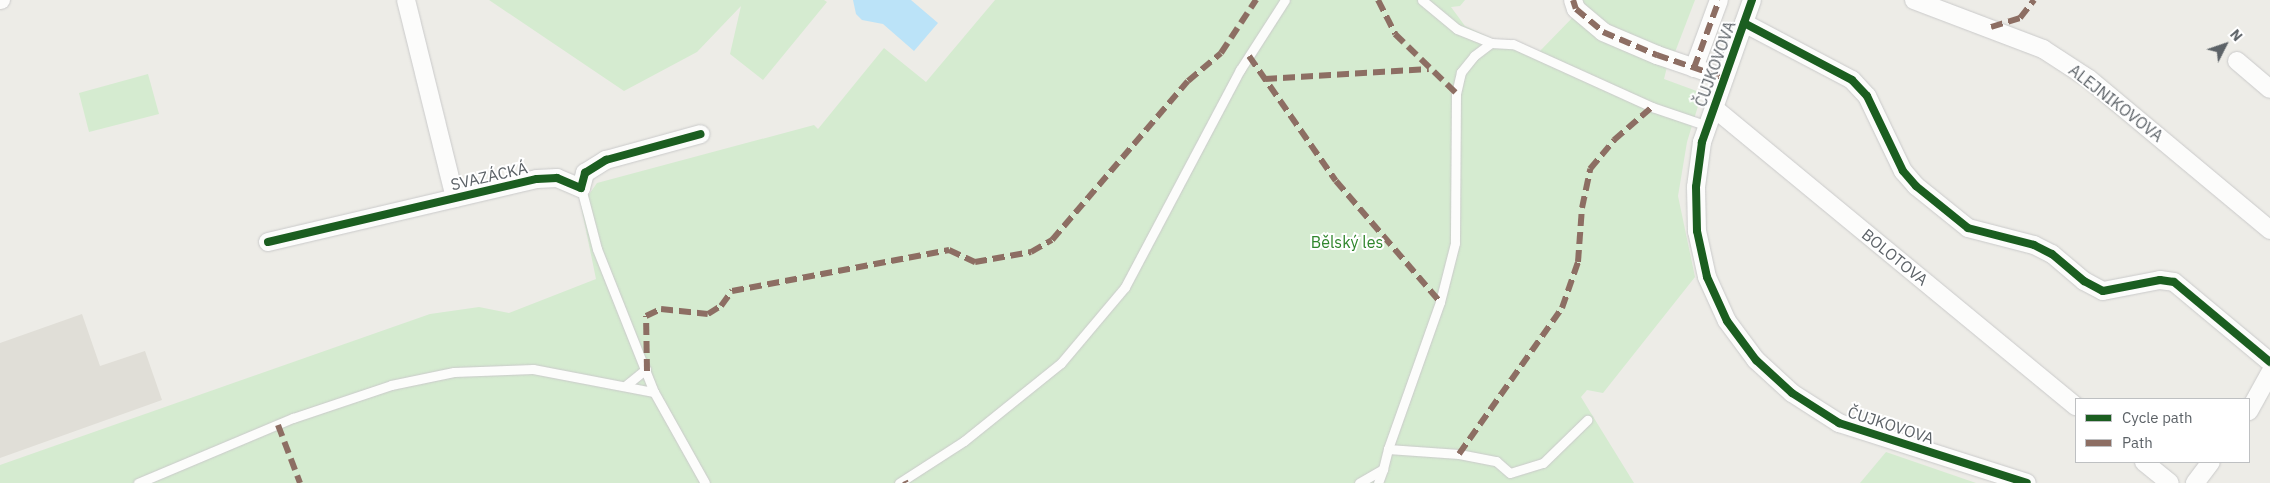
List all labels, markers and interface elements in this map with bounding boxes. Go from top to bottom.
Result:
street label: ČUJKOVOVA [1691,19,1739,109]
north arrow [2200,20,2250,70]
text: N [2226,25,2246,45]
street label: ALEJNIKOVOVA [2065,60,2167,146]
street label: SVAZÁCKÁ [449,158,529,194]
street label: BOLOTOVA [1858,224,1932,290]
park label: Bělský les [1311,232,1383,252]
legend [2075,398,2250,463]
street label: ČUJKOVOVA [1845,402,1937,448]
text: Cycle path [2122,408,2193,427]
text: Path [2122,433,2153,452]

